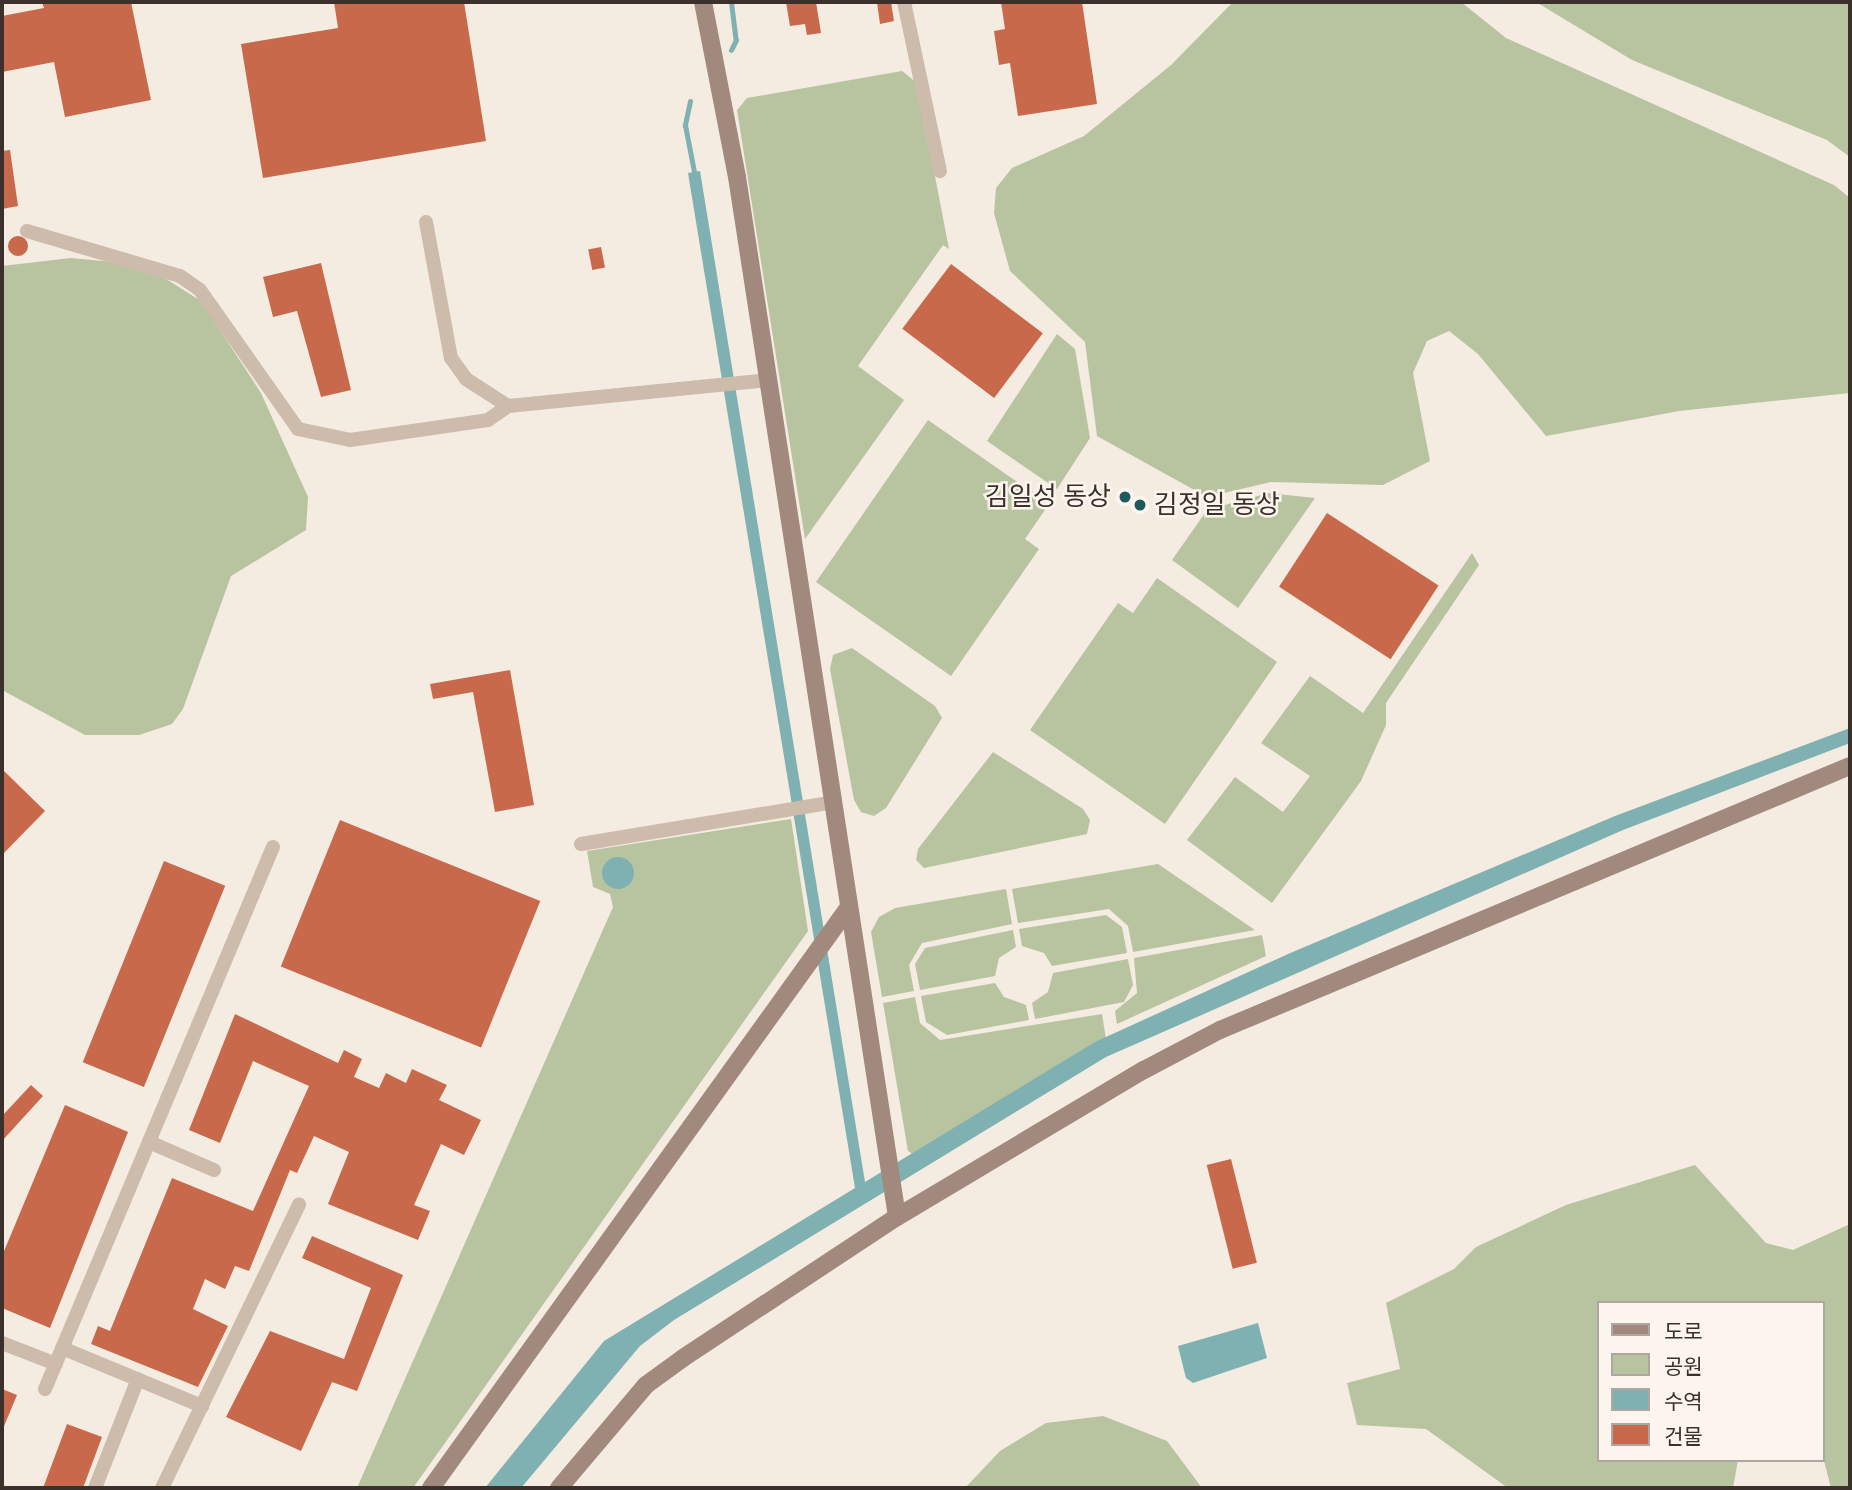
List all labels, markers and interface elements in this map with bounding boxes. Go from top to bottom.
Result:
place label: 김일성 동상 [985,481,1111,513]
marker: 김일성 동상 [1117,489,1133,505]
place label: 김정일 동상 [1154,489,1280,521]
marker: 김정일 동상 [1132,497,1148,513]
legend [1596,1301,1824,1462]
text: 도로 [1664,1319,1703,1344]
text: 공원 [1664,1354,1703,1379]
text: 수역 [1664,1389,1703,1414]
text: 건물 [1664,1424,1703,1449]

